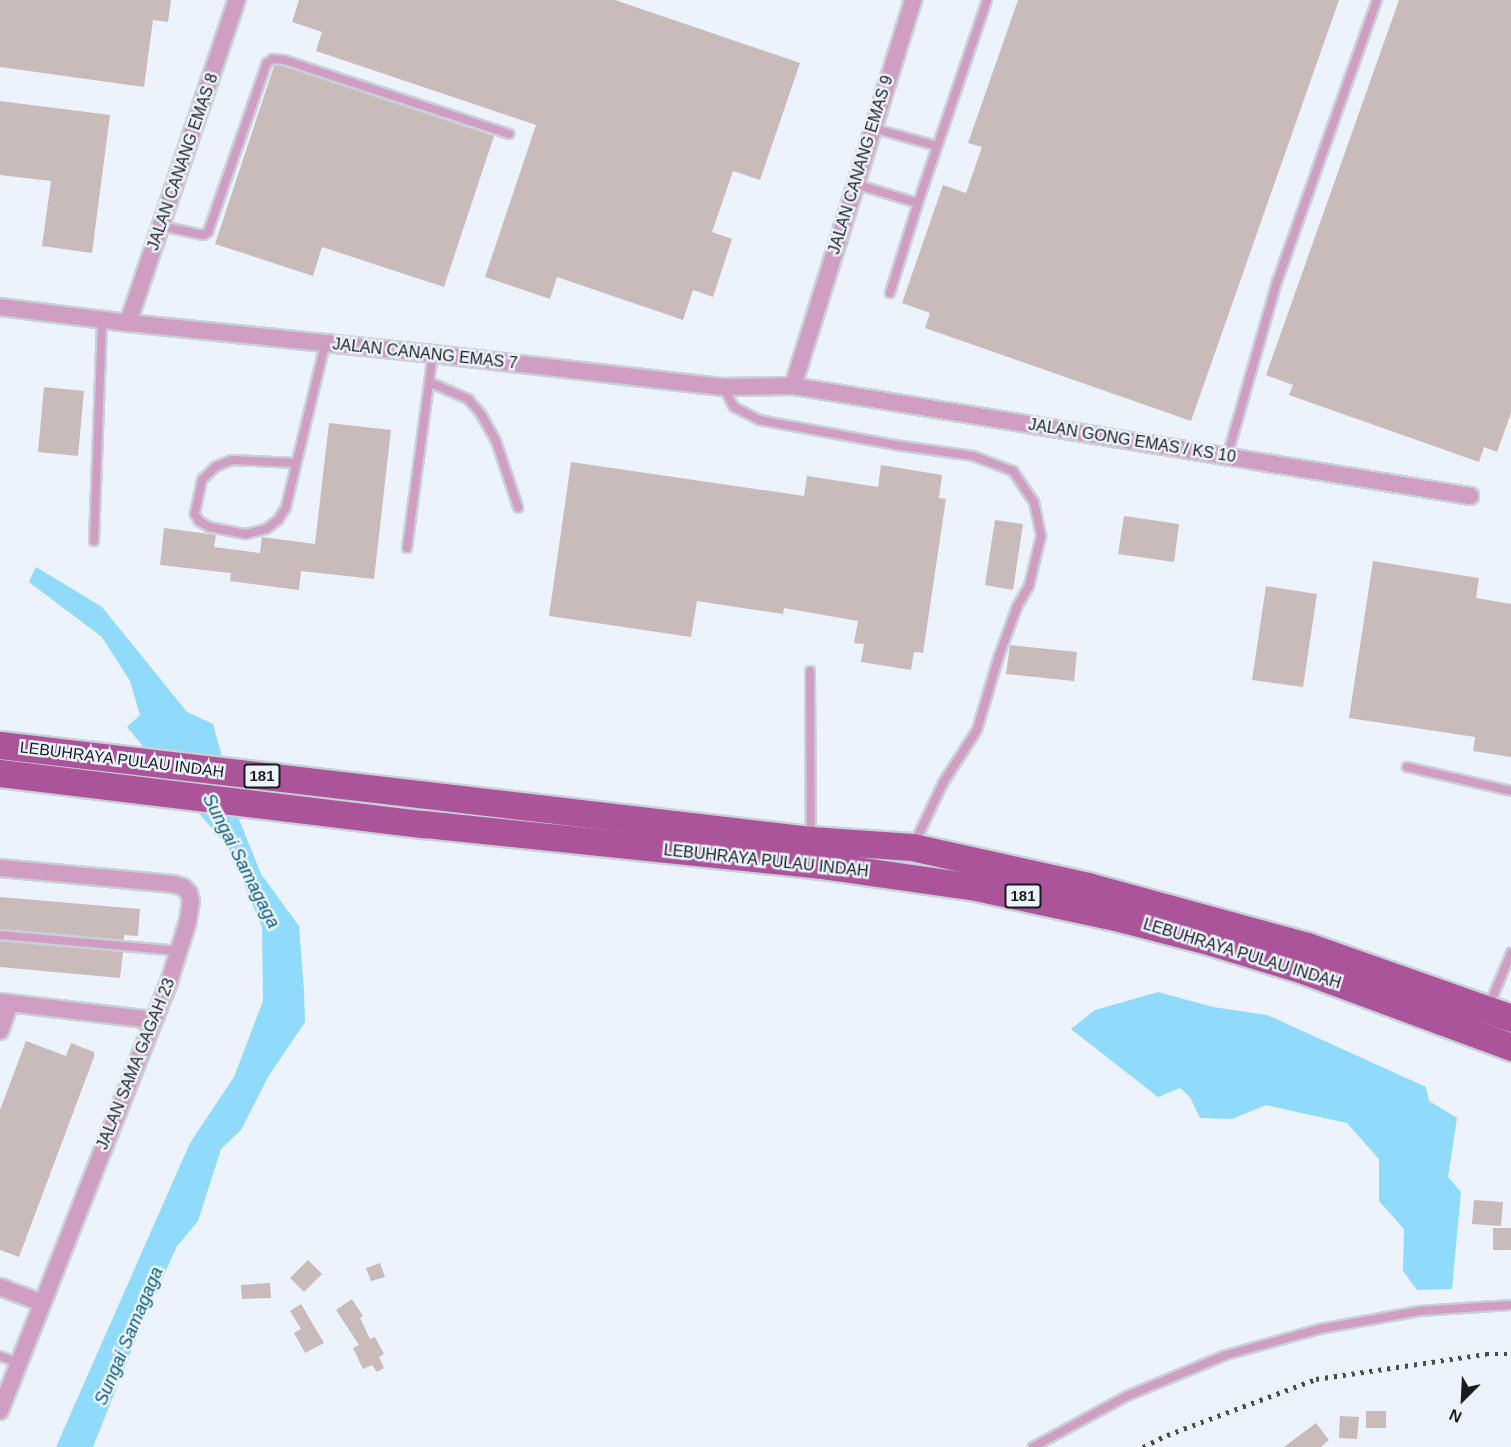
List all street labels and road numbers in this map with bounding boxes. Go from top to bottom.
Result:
street label: JALAN CANANG EMAS 8 [144,71,222,253]
street label: JALAN CANANG EMAS 9 [825,73,897,257]
street label: JALAN CANANG EMAS 7 [332,335,518,373]
street label: JALAN GONG EMAS / KS 10 [1027,415,1237,467]
street label: LEBUHRAYA PULAU INDAH [18,738,226,782]
road number: 181 [242,764,282,788]
street label: LEBUHRAYA PULAU INDAH [662,841,870,881]
road number: 181 [1004,884,1042,908]
street label: LEBUHRAYA PULAU INDAH [1140,915,1344,993]
street label: JALAN SAMA GAGAH 23 [93,975,179,1153]

